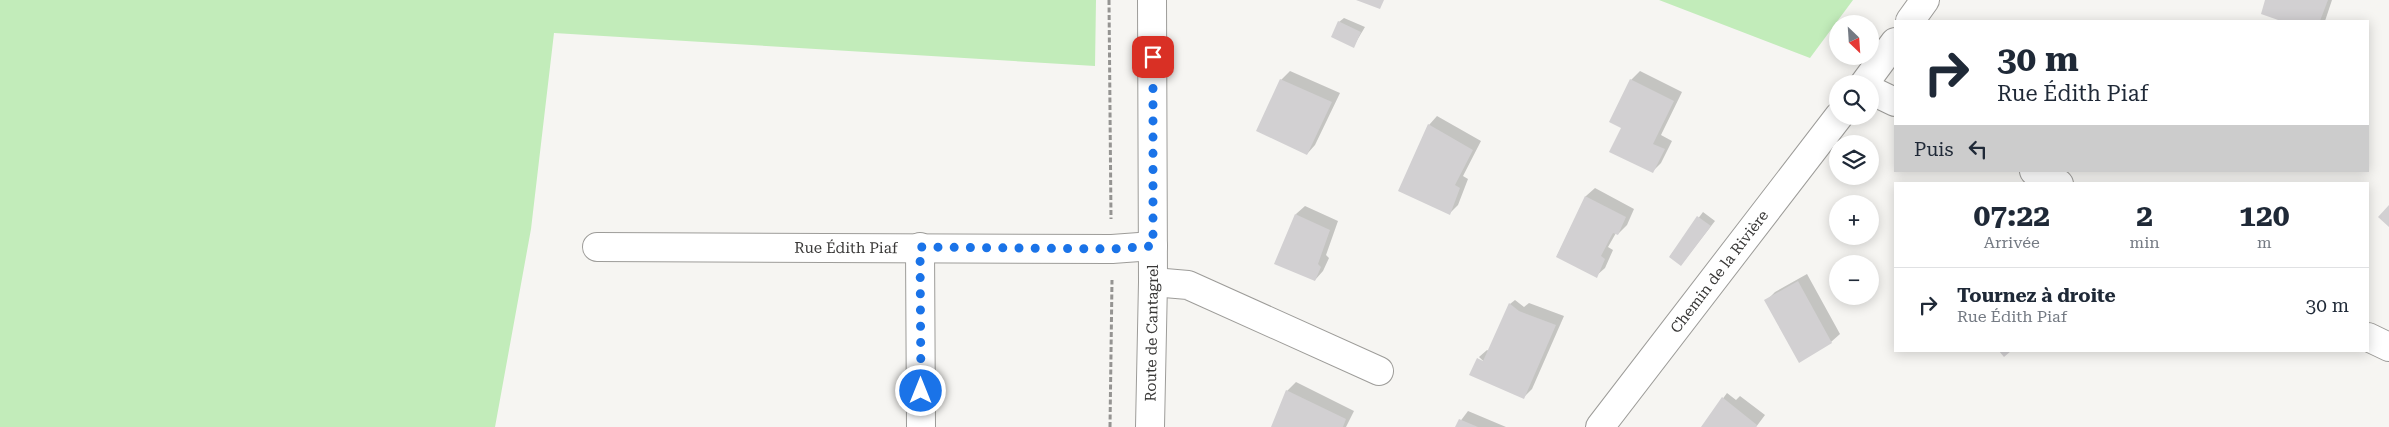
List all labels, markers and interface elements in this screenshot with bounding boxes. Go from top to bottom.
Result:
north arrow [1829,15,1879,65]
map controls [1829,15,1879,305]
pin [1132,36,1174,78]
text: 30 m [1997,39,2079,80]
icon: right [1914,40,1979,105]
icon: arrive [1139,43,1167,71]
button: search [1829,75,1879,125]
text: Rue Édith Piaf [1997,81,2148,106]
button: layers [1829,135,1879,185]
icon: left [1964,135,1992,163]
text: Puis [1914,138,1954,161]
button: + [1829,195,1879,245]
text: 07:22 [1973,198,2050,233]
text: 2 [2136,198,2153,233]
text: 120 [2239,198,2289,233]
street label: Chemin de la Rivière [1667,207,1772,337]
text: Arrivée [1984,233,2040,252]
text: min [2130,233,2160,252]
text: m [2257,233,2272,252]
street label: Rue Édith Piaf [794,239,899,257]
button: − [1829,255,1879,305]
street label: Route de Cantagrel [1142,264,1162,402]
text: Tournez à droite [1957,284,2116,307]
icon: right [1914,291,1942,319]
text: 30 m [2306,294,2349,317]
text: Rue Édith Piaf [1957,307,2067,326]
position arrow [894,364,946,416]

